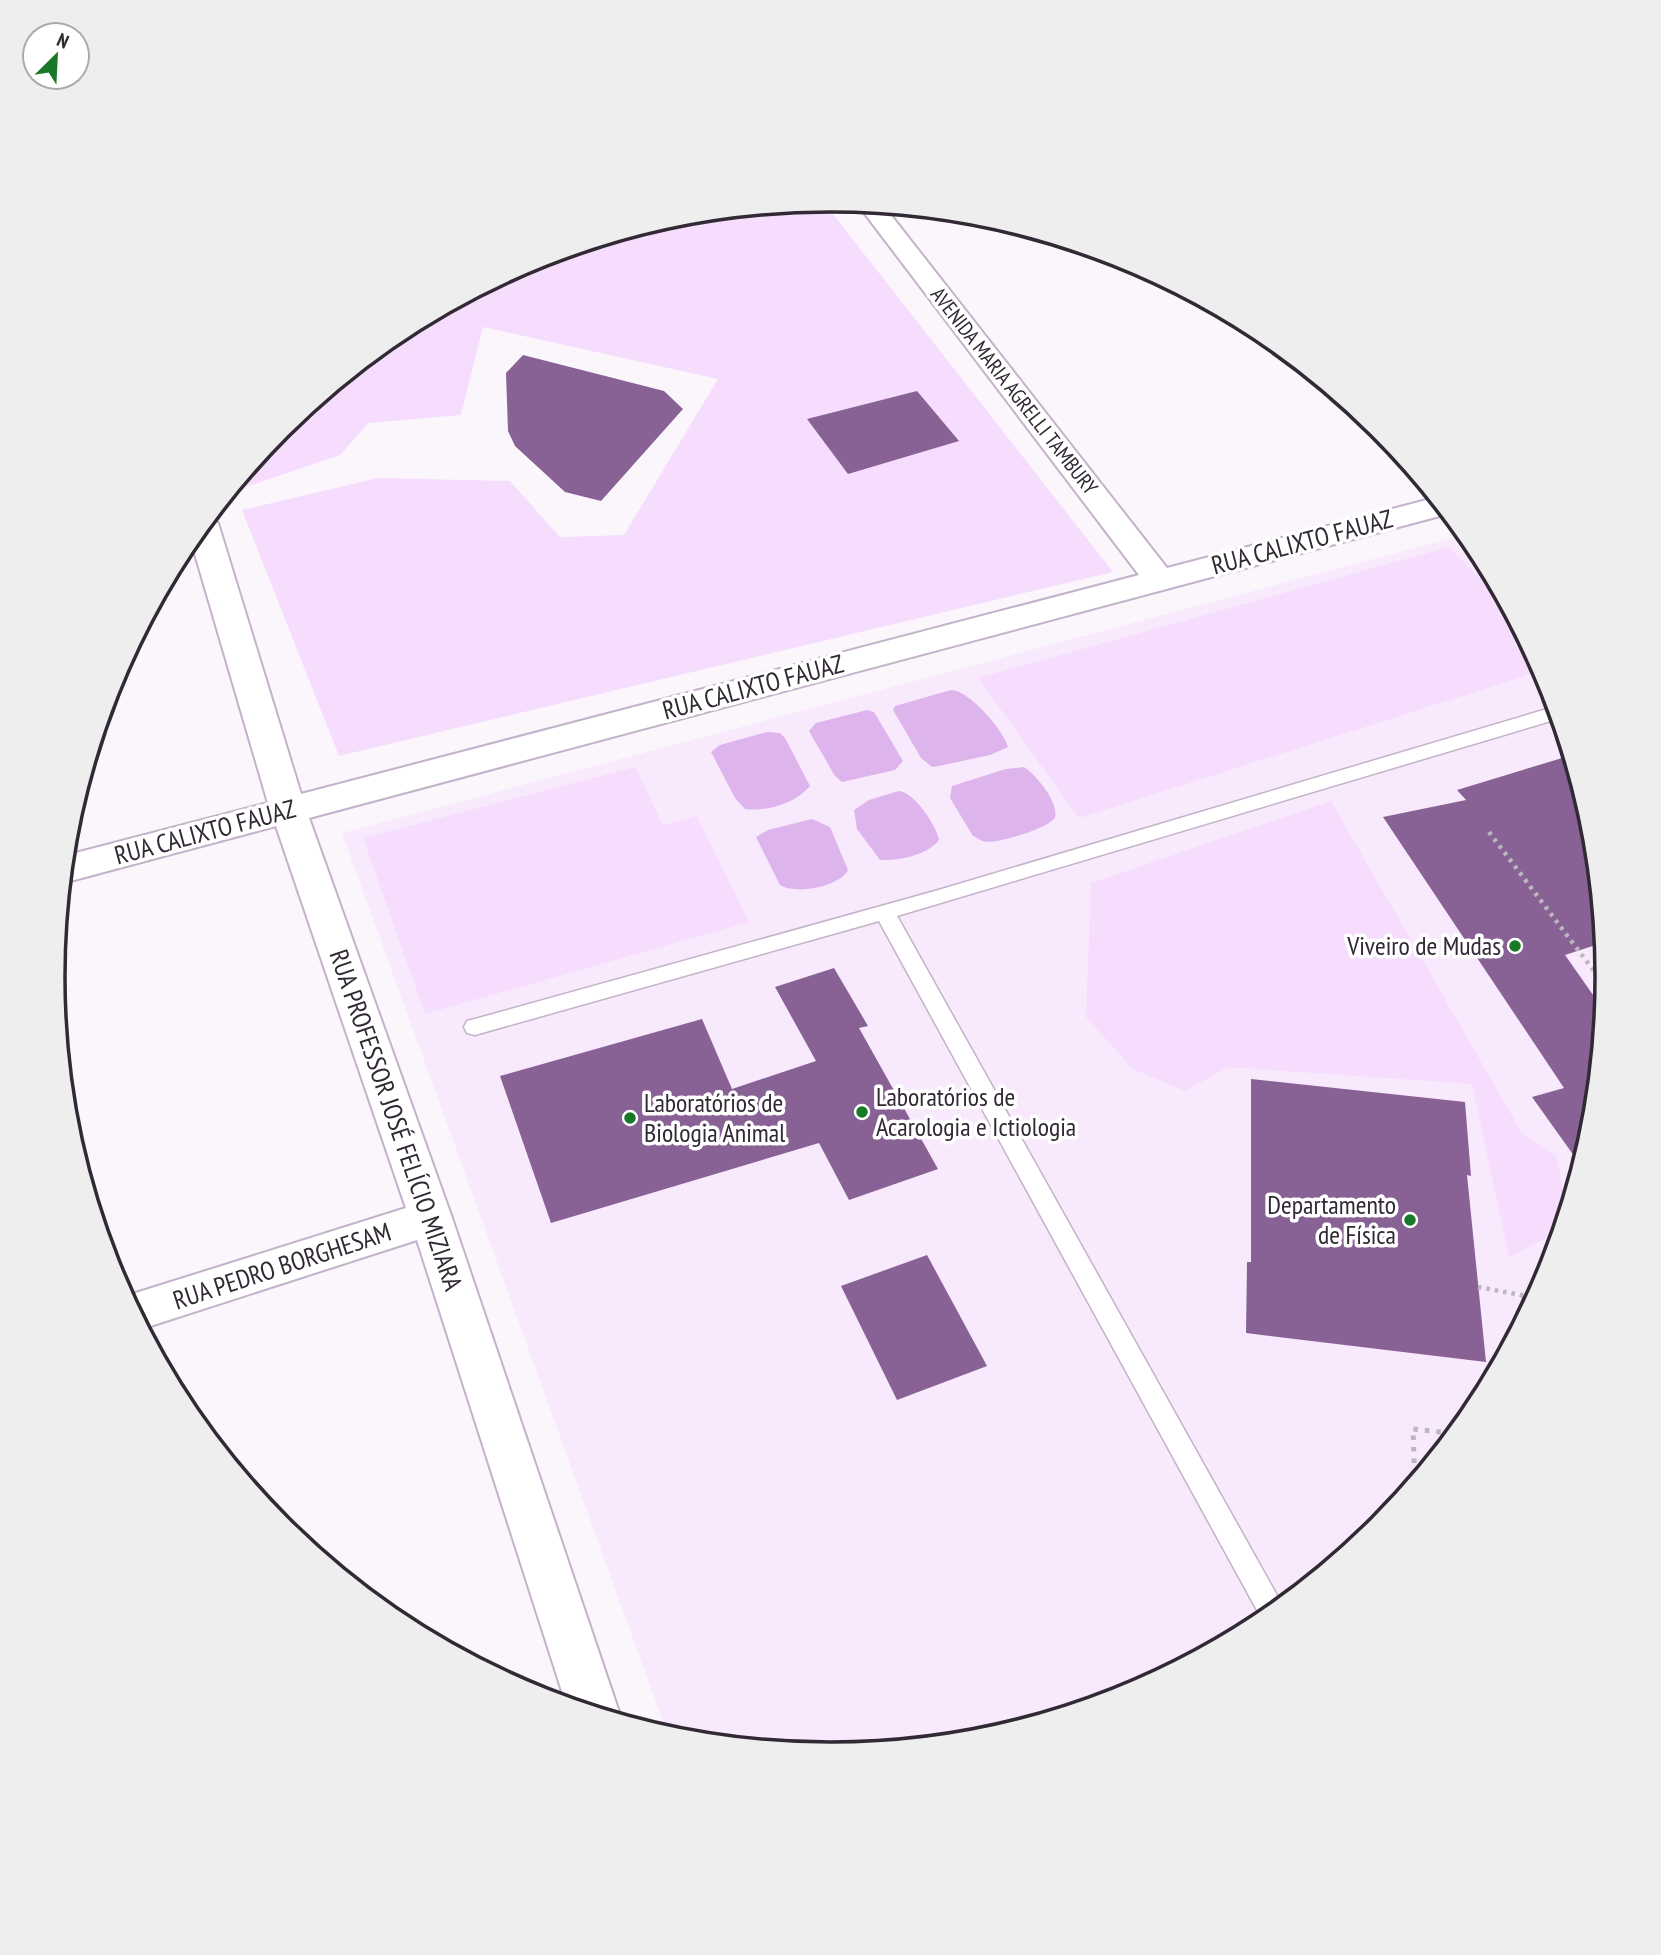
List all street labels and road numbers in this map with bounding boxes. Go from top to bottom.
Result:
street label: AVENIDA MARIA AGRELLI TAMBURY [925,282,1104,500]
street label: RUA CALIXTO FAUAZ [1208,502,1396,582]
street label: RUA CALIXTO FAUAZ [659,647,847,727]
street label: RUA CALIXTO FAUAZ [111,792,299,872]
street label: RUA PROFESSOR JOSÉ FELÍCIO MIZIARA [323,945,471,1295]
street label: RUA PEDRO BORGHESAM [169,1215,395,1316]

